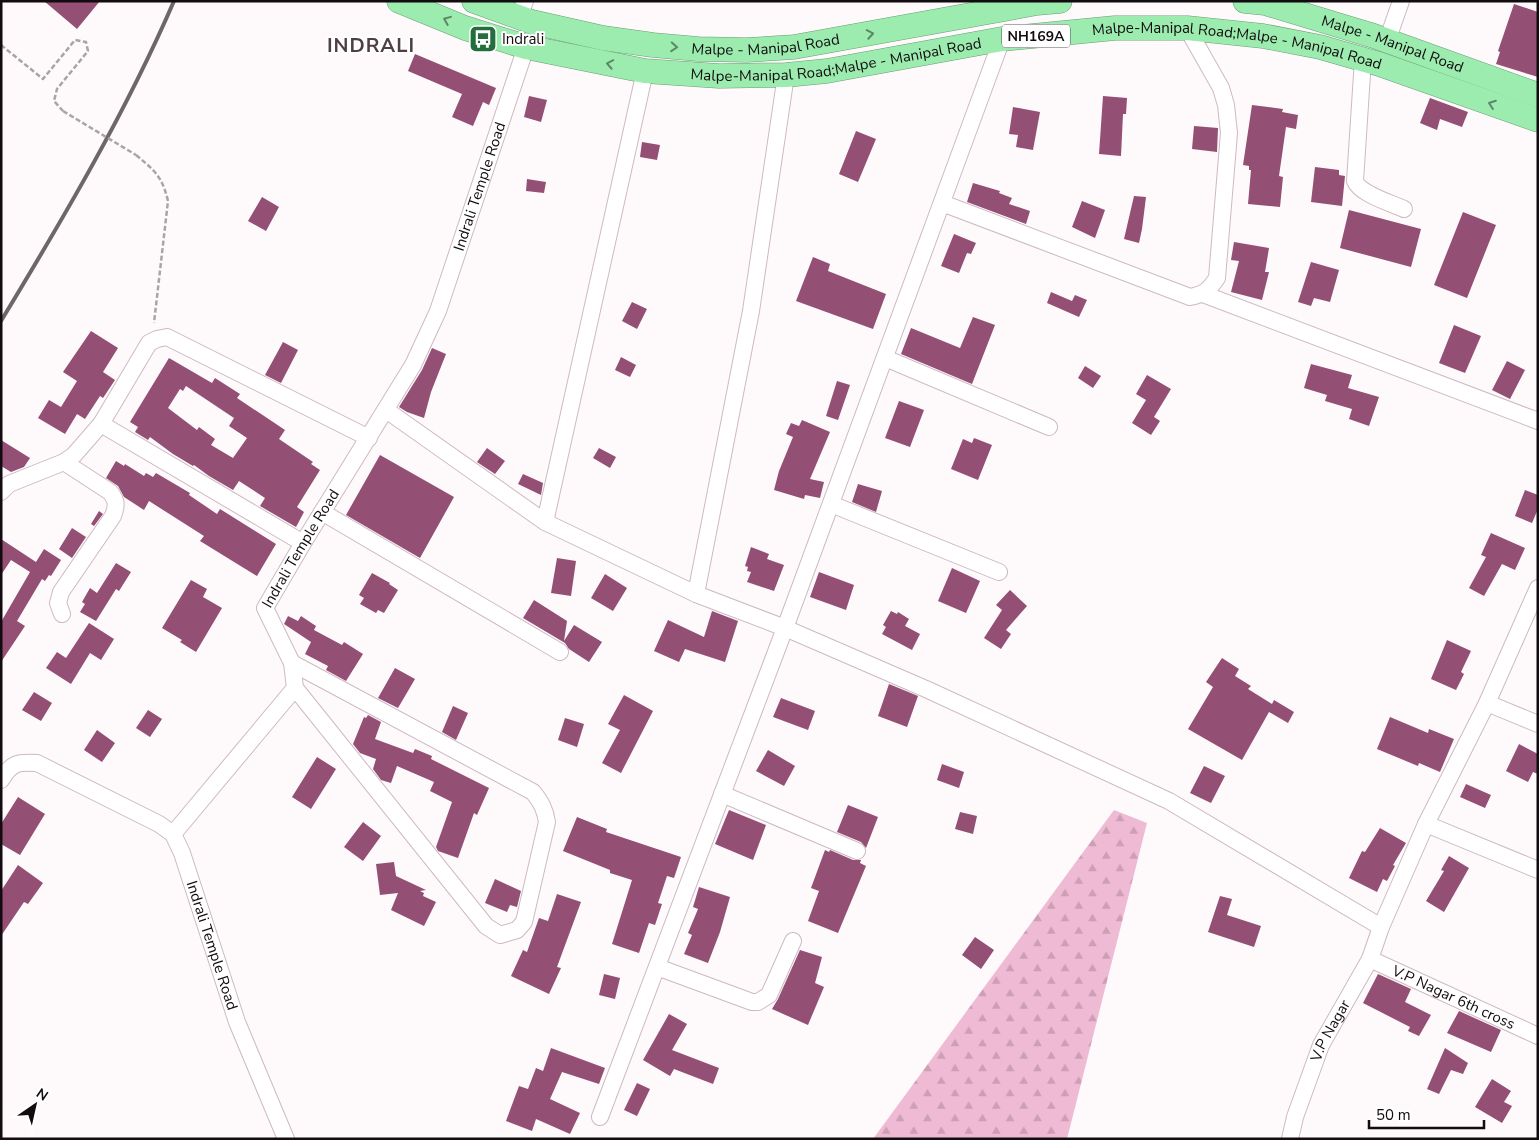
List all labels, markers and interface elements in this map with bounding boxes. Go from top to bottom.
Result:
street label: Malpe - Manipal Road [1319,11,1466,77]
one-way arrow [443,16,451,26]
street label: Malpe-Manipal Road;Malpe - Manipal Road [1091,18,1384,74]
bus stop icon: Indrali [468,24,498,54]
road number: NH169A [1002,24,1070,48]
place label: Indrali [502,29,544,49]
street label: Malpe - Manipal Road [691,29,841,60]
one-way arrow [866,29,875,39]
district label: INDRALI [327,32,415,59]
street label: Malpe-Manipal Road;Malpe - Manipal Road [690,33,983,86]
one-way arrow [670,41,678,52]
one-way arrow [605,59,614,69]
one-way arrow [1488,100,1497,110]
street label: Indrali Temple Road [449,119,510,254]
street label: Indrali Temple Road [257,486,344,611]
street label: Indrali Temple Road [182,878,242,1013]
street label: V.P Nagar 6th cross [1388,960,1518,1034]
street label: V.P Nagar [1306,995,1355,1065]
north arrow [10,1080,60,1130]
text: N [32,1084,52,1105]
scale bar [1369,1098,1484,1130]
text: 50 m [1376,1105,1411,1125]

